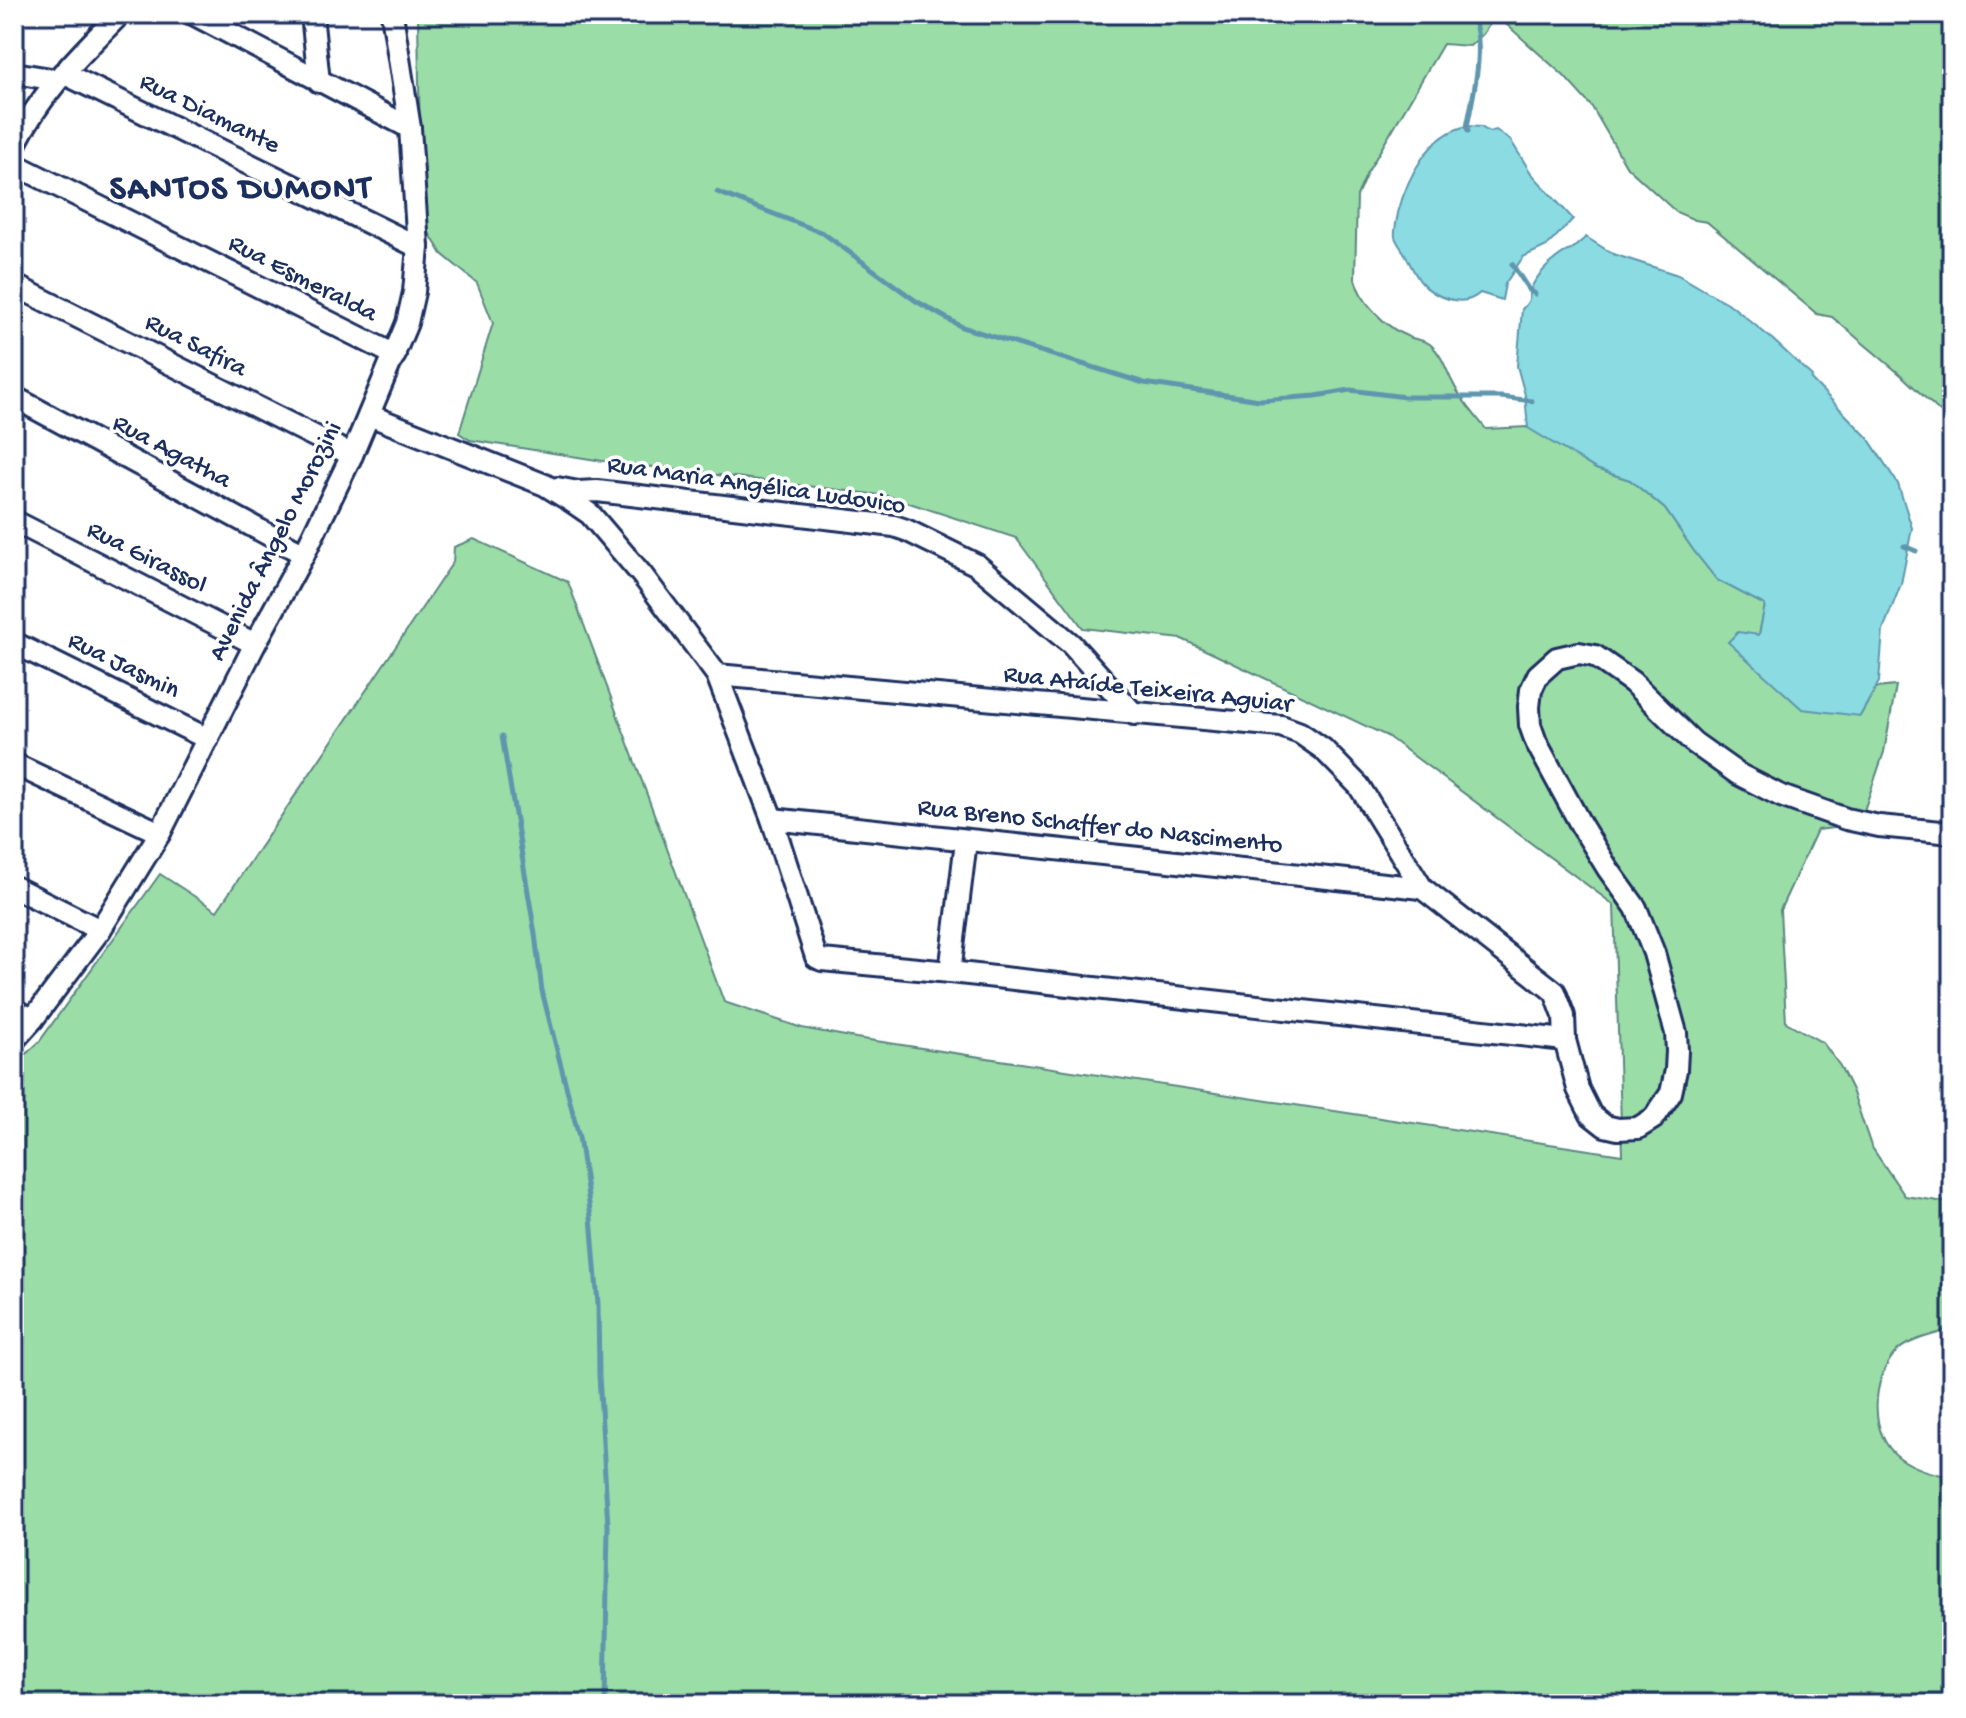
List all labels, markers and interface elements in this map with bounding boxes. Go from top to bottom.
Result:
street label: Rua Diamante [134,68,285,163]
district label: SANTOS DUMONT [110,171,372,211]
street label: Rua Esmeralda [222,229,383,332]
street label: Rua Safira [139,308,252,387]
street label: Rua Agatha [106,409,237,498]
street label: Avenida Ângelo Morozini [203,417,351,667]
street label: Rua Maria Angélica Ludovico [605,451,907,523]
street label: Rua Girassol [81,516,211,602]
street label: Rua Jasmin [62,627,185,708]
street label: Rua Ataíde Teixeira Aguiar [1002,660,1297,722]
street label: Rua Breno Schaffer do Nascimento [916,793,1284,863]

